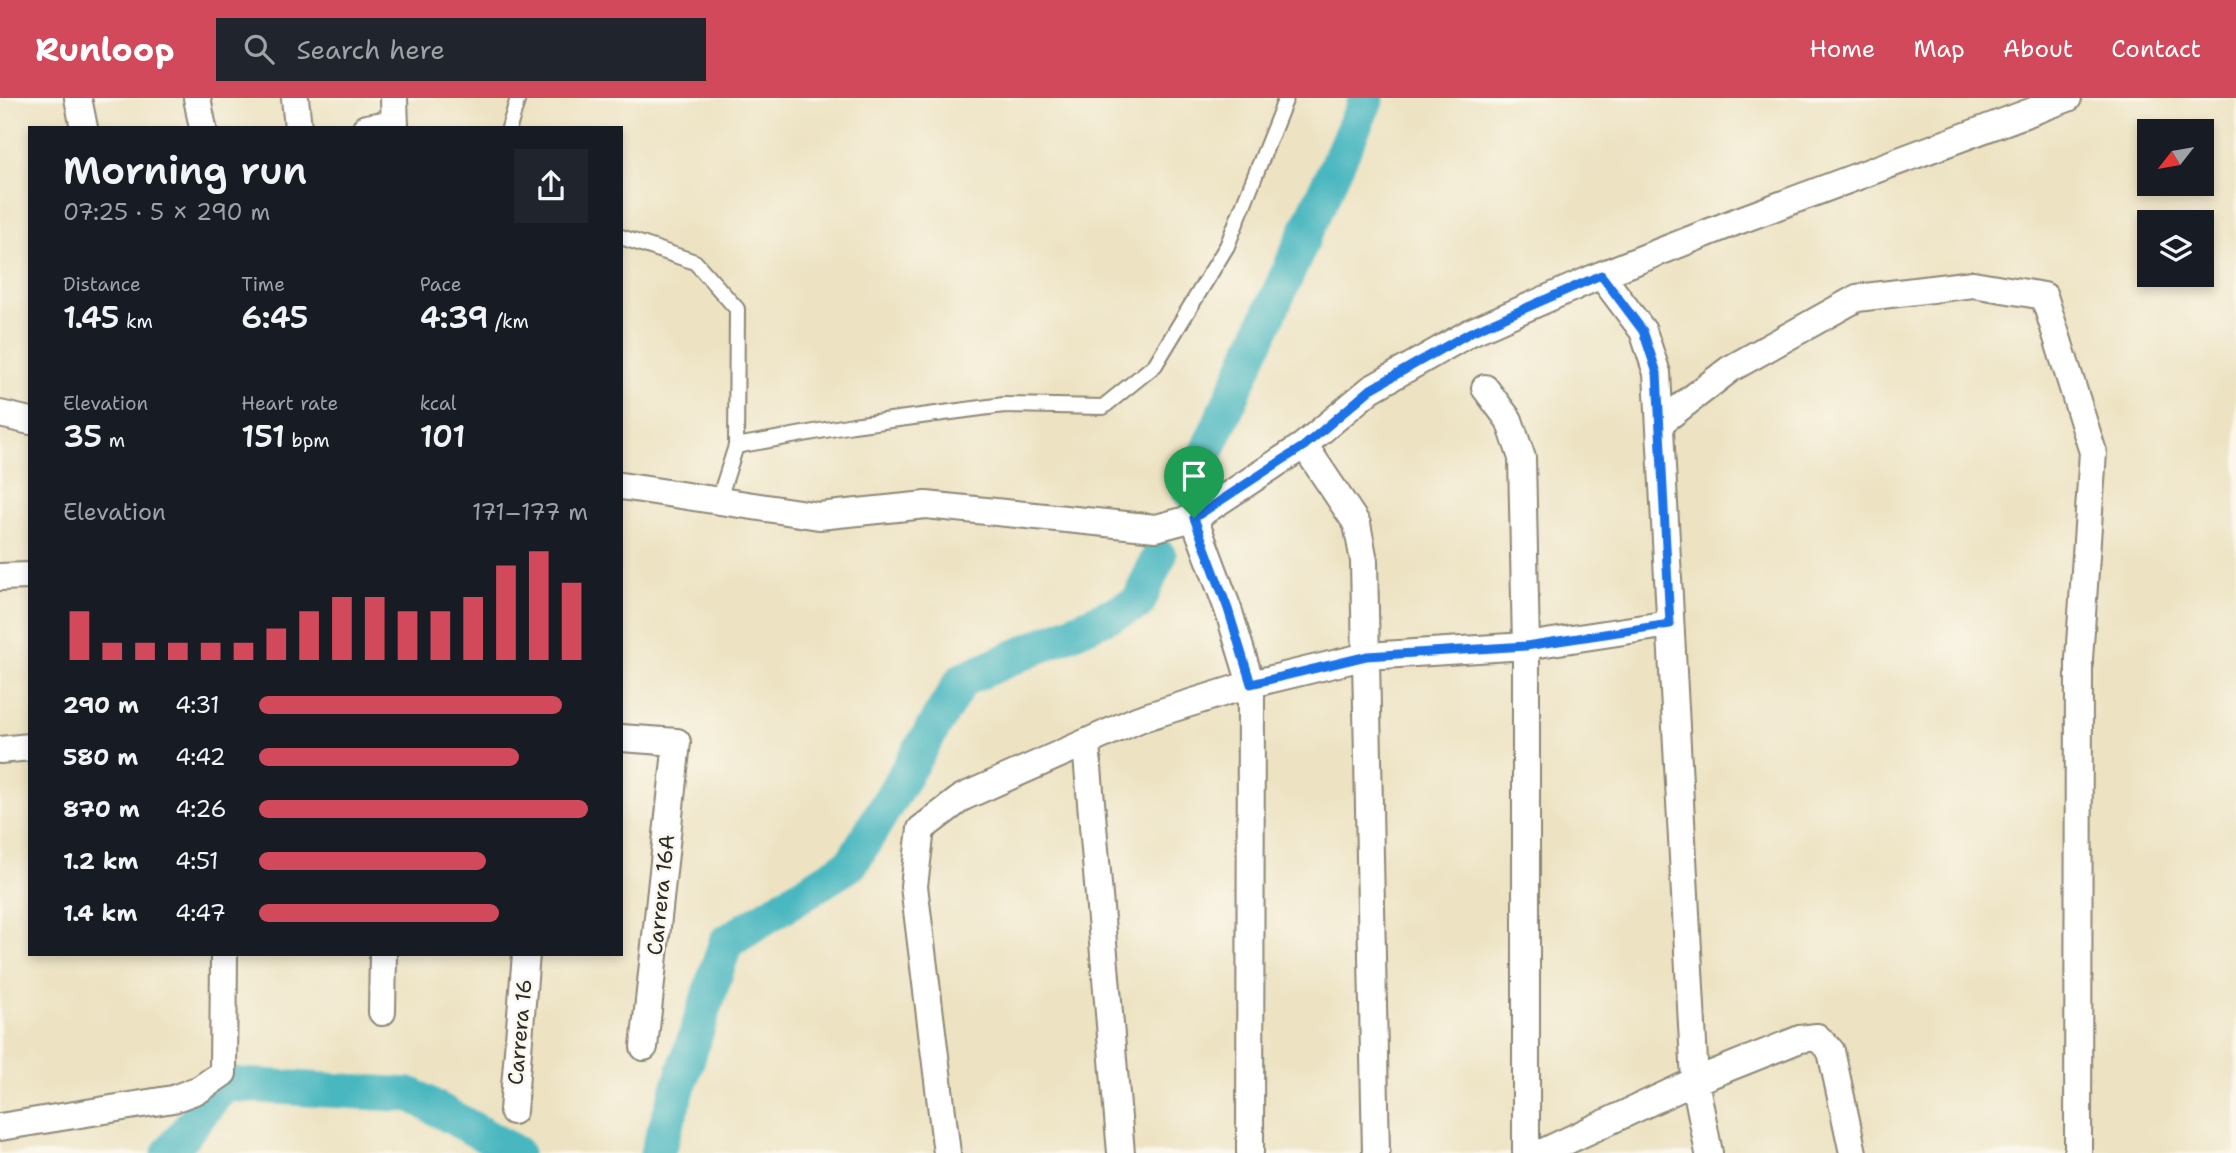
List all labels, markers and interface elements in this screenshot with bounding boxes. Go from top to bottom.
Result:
search box [216,18,706,81]
text: Runloop [35,27,174,72]
icon: search [240,30,278,68]
text: Search here [296,32,445,67]
text: Home [1809,33,1875,65]
text: Map [1913,33,1965,65]
text: About [2003,33,2073,65]
text: Contact [2111,33,2201,65]
north arrow [2137,119,2214,196]
map controls [2137,119,2214,287]
text: Morning run [63,145,307,196]
button: share [514,149,588,223]
text: 07:25 · 5 × 290 m [63,197,270,227]
button: layers [2137,210,2214,287]
text: Distance [63,272,141,297]
text: Time [241,272,285,297]
text: Pace [420,272,461,297]
text: 1.45 [63,297,119,338]
text: 6:45 [241,297,308,338]
text: 4:39 [420,297,489,338]
text: km [119,309,153,334]
text: /km [489,309,529,334]
text: Elevation [63,391,148,416]
text: Heart rate [241,391,338,416]
text: kcal [420,391,457,416]
text: 35 [63,416,102,457]
text: 151 [241,416,285,457]
text: 101 [420,416,466,457]
text: m [102,428,125,453]
text: bpm [285,428,330,453]
pin [1164,446,1224,518]
icon: arrive [1175,457,1213,495]
text: Elevation [63,497,166,527]
text: 171–177 m [472,497,588,527]
text: 290 m [63,690,139,720]
text: 4:31 [175,690,220,720]
text: 580 m [63,742,138,772]
text: 4:42 [175,742,226,772]
text: 870 m [63,794,140,824]
text: 4:26 [175,794,226,824]
street label: Carrera 16A [641,833,681,957]
text: 1.2 km [63,846,139,876]
text: 4:51 [175,846,219,876]
text: 1.4 km [63,898,137,928]
text: 4:47 [175,898,226,928]
street label: Carrera 16 [501,978,539,1086]

